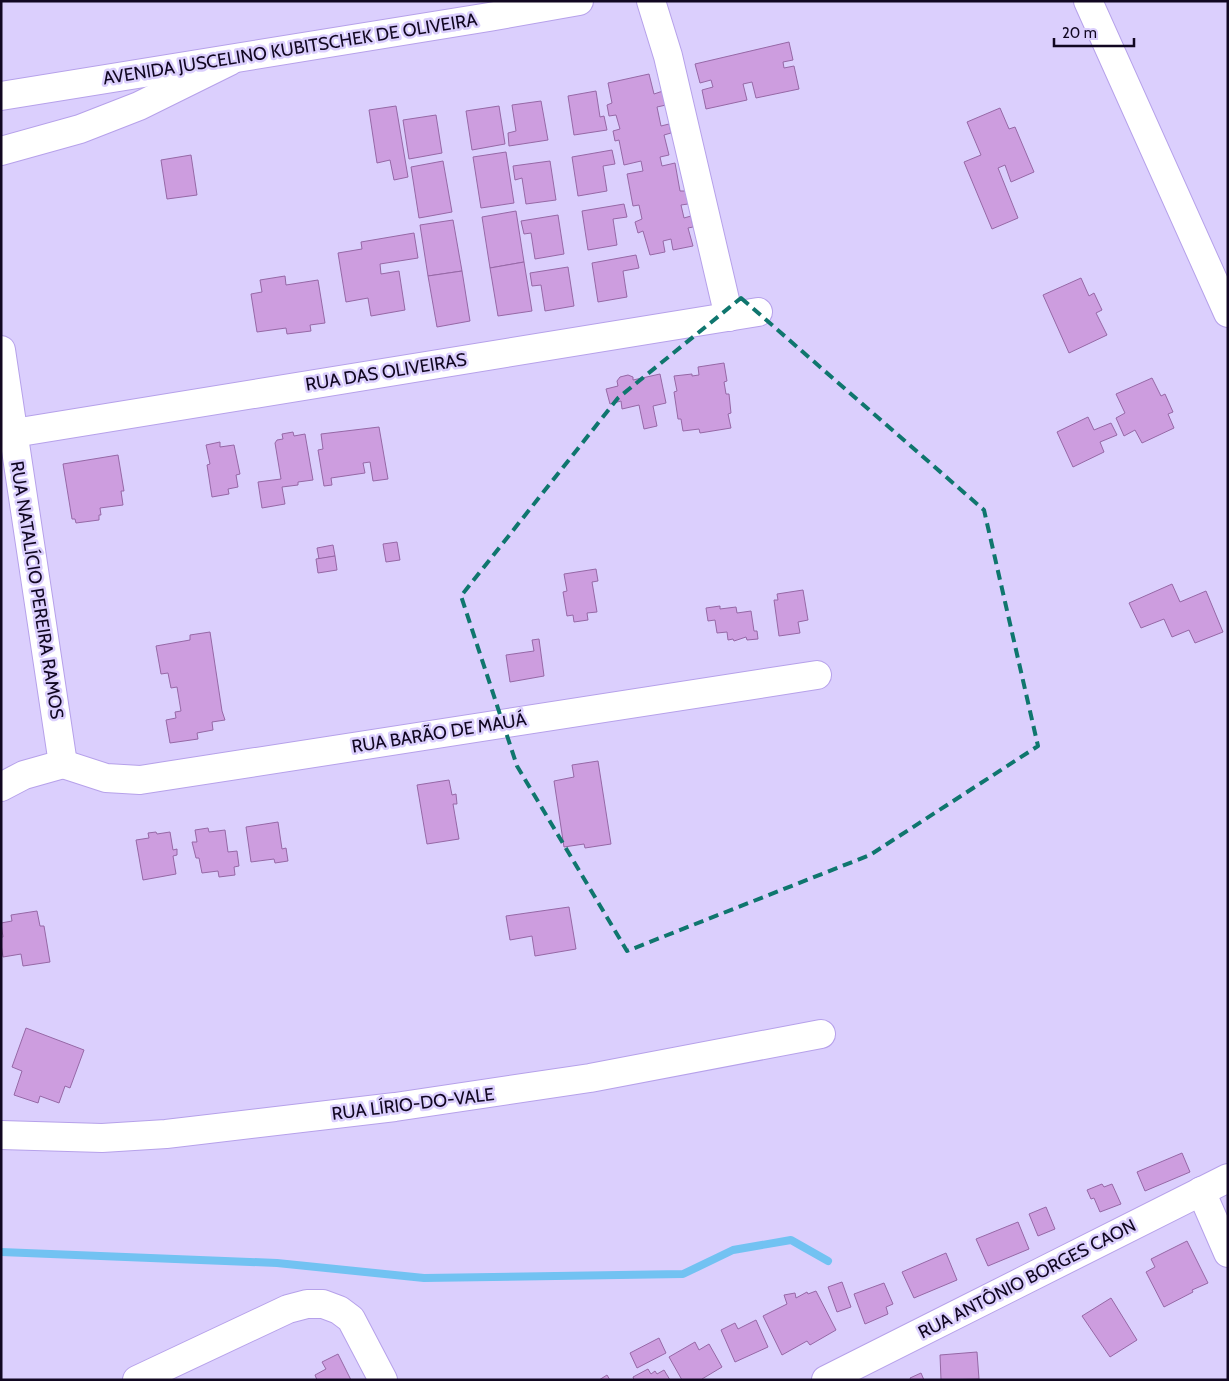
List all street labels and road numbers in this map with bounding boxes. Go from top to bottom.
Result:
street label: AVENIDA JUSCELINO KUBITSCHEK DE OLIVEIRA [101,9,479,89]
street label: RUA DAS OLIVEIRAS [304,348,468,396]
street label: RUA NATALÍCIO PEREIRA RAMOS [6,459,68,721]
street label: RUA BARÃO DE MAUÁ [350,708,528,758]
street label: RUA LÍRIO-DO-VALE [330,1083,496,1125]
street label: RUA ANTÔNIO BORGES CAON [915,1214,1139,1344]

